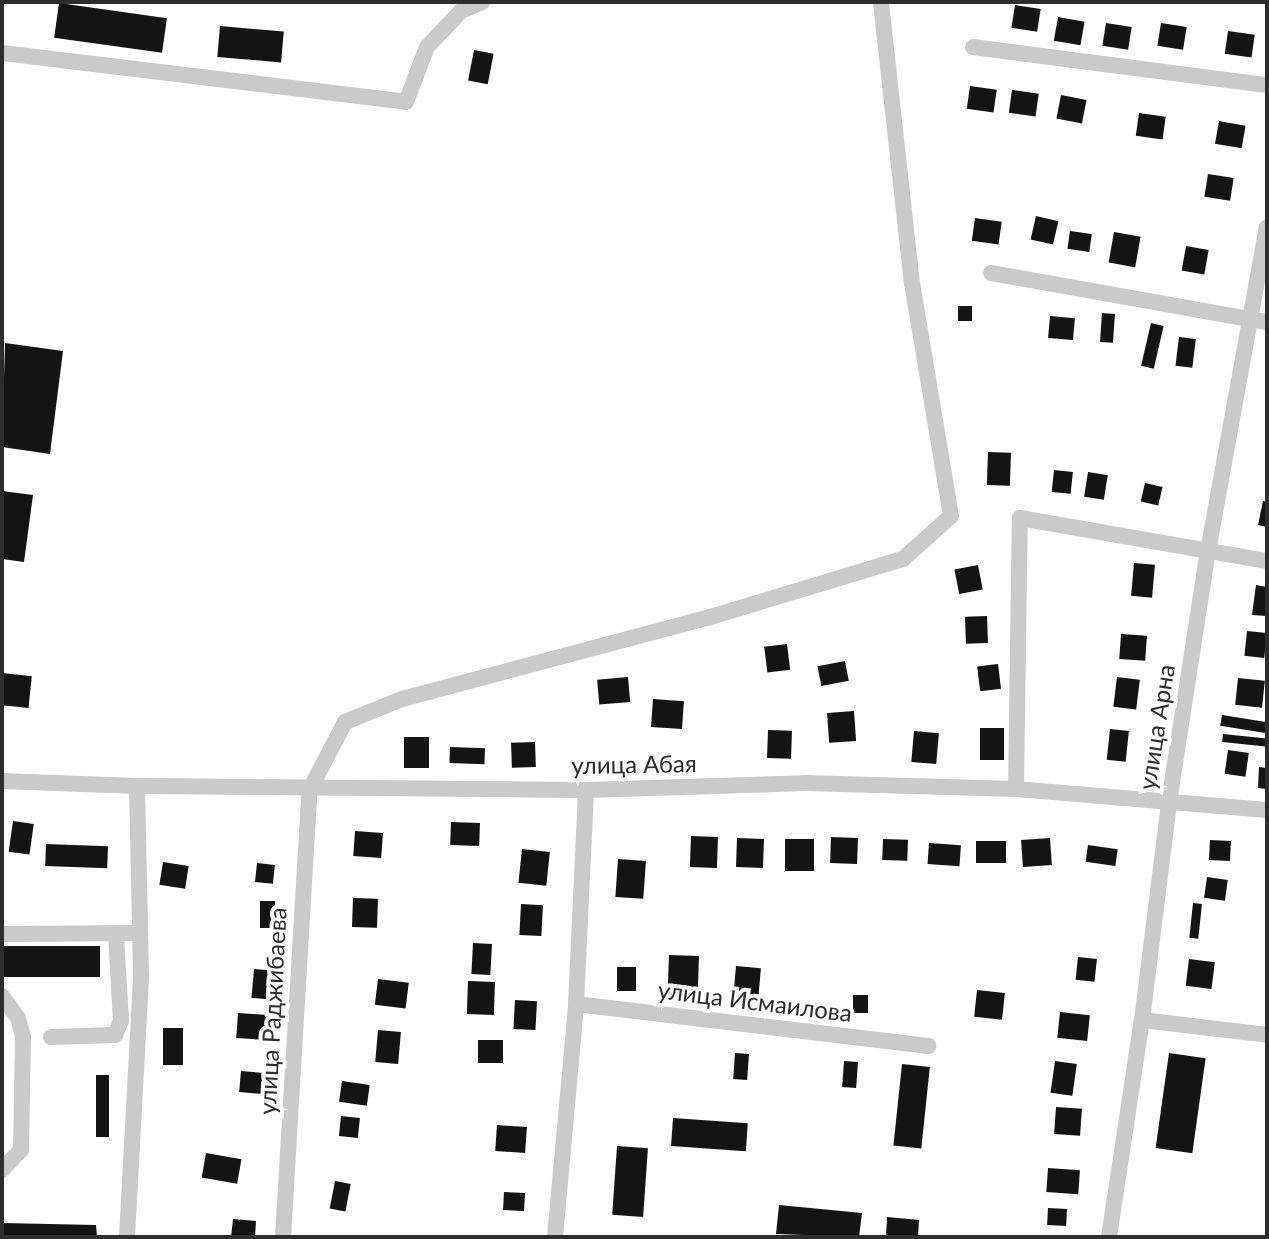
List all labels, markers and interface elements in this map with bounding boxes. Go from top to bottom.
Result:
street label: улица Арна [1132,662,1180,792]
street label: улица Абая [571,749,697,779]
street label: улица Раджибаева [252,907,292,1115]
street label: улица Исмаилова [656,975,854,1027]

